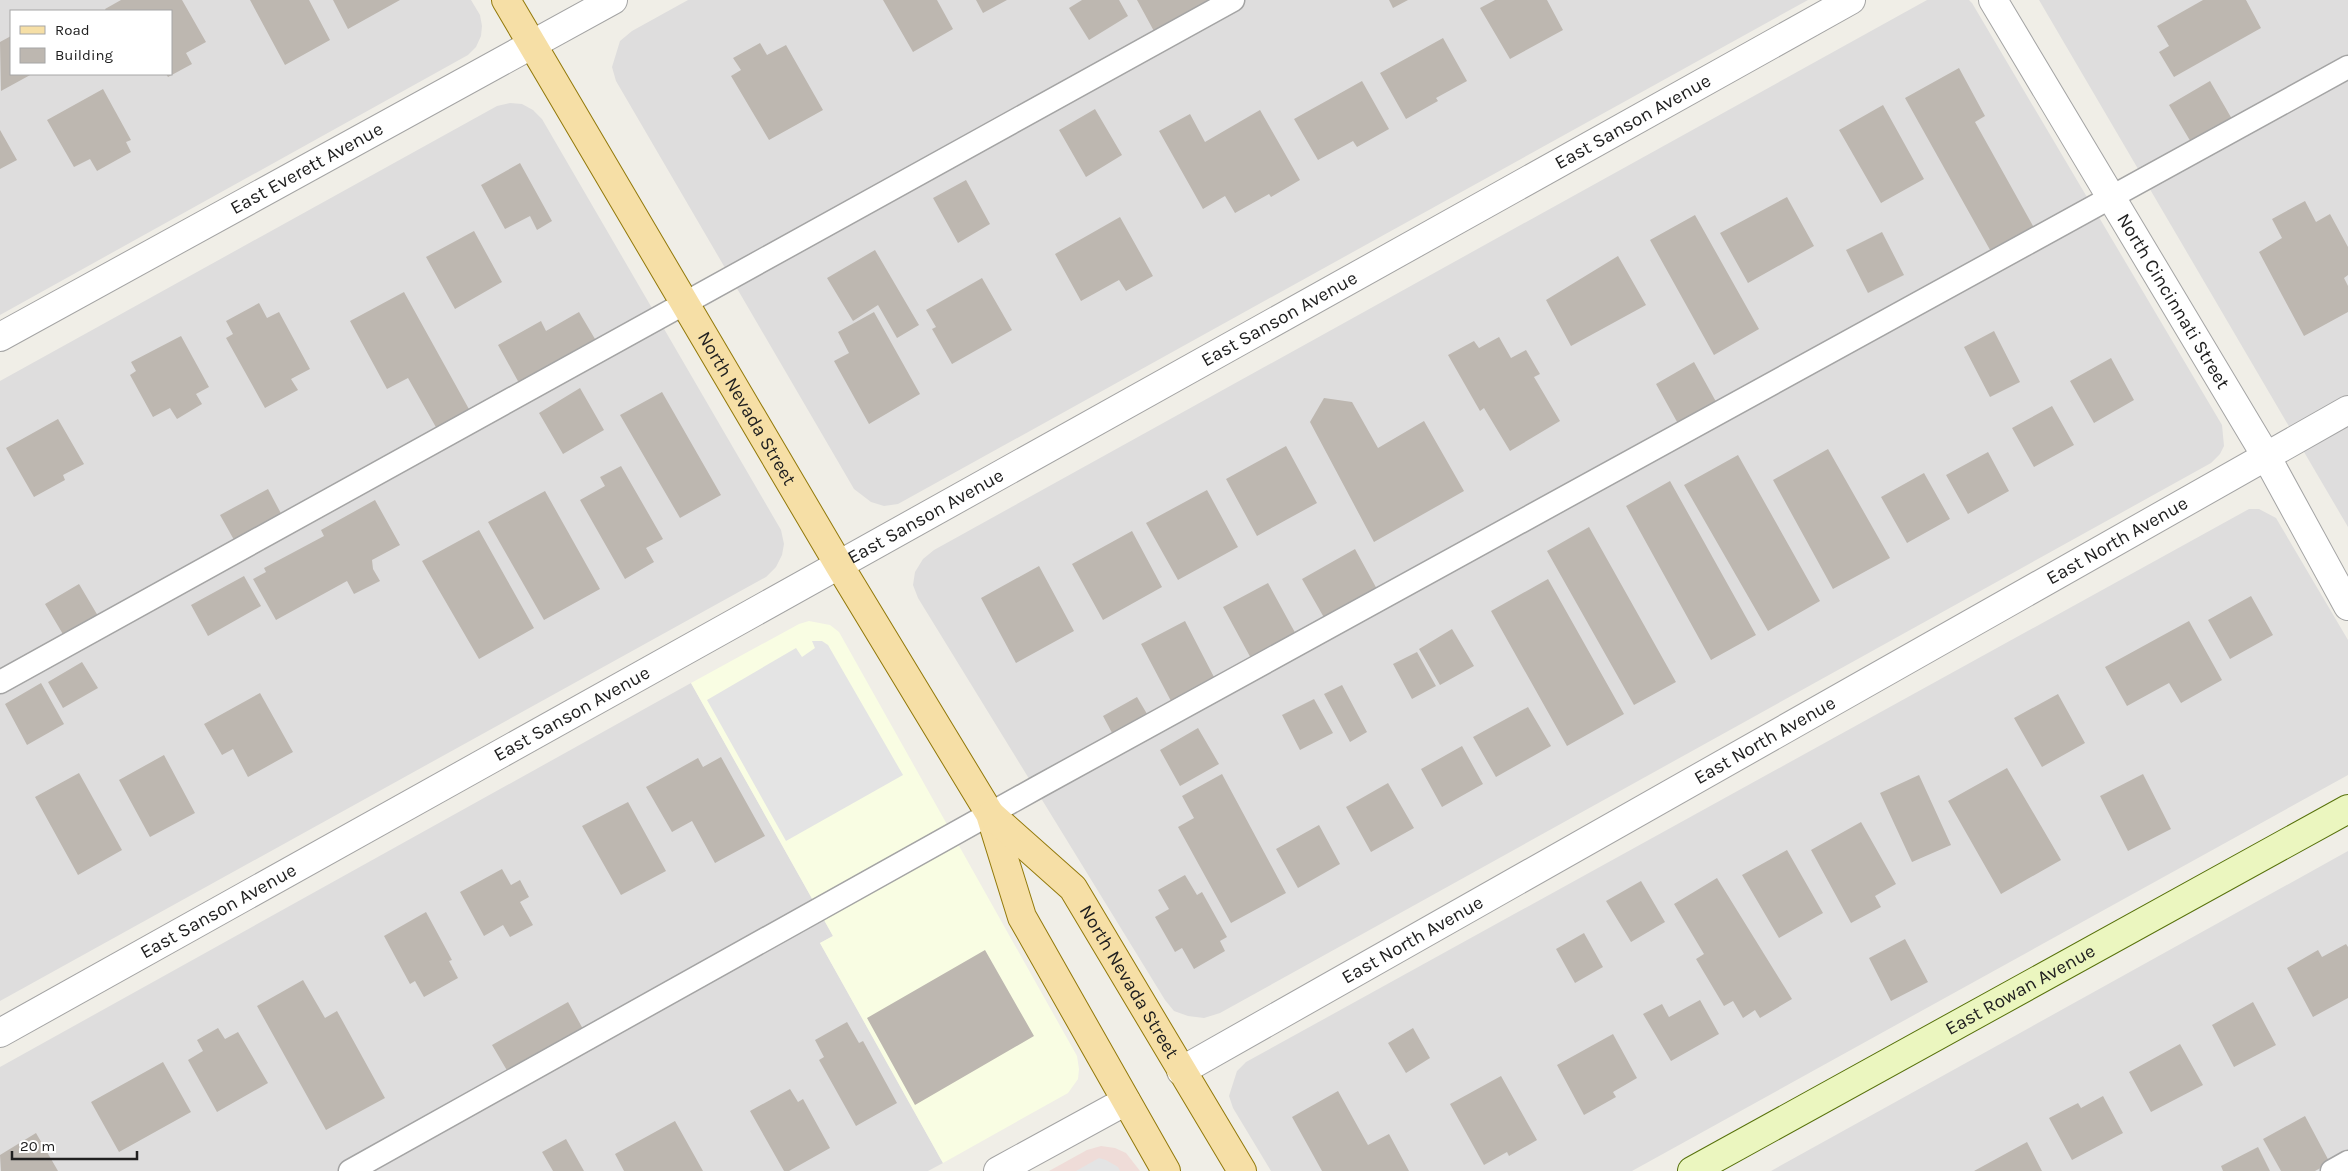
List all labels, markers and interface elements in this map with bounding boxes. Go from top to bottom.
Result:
legend [10,10,172,75]
text: Road [55,21,90,39]
text: Building [55,46,113,64]
street label: East Sanson Avenue [1551,69,1715,174]
street label: East Everett Avenue [227,118,387,219]
street label: North Cincinnati Street [2112,209,2234,393]
street label: East Sanson Avenue [1197,267,1361,371]
street label: North Nevada Street [693,328,800,489]
street label: East Sanson Avenue [844,464,1007,569]
street label: East North Avenue [2043,492,2192,589]
street label: East Sanson Avenue [490,662,654,766]
street label: East North Avenue [1690,692,1839,789]
street label: East Sanson Avenue [136,859,300,963]
street label: East North Avenue [1338,891,1487,989]
street label: North Nevada Street [1075,901,1183,1062]
street label: East Rowan Avenue [1942,940,2099,1040]
scale bar [12,1128,138,1160]
text: 20 m [20,1137,55,1155]

